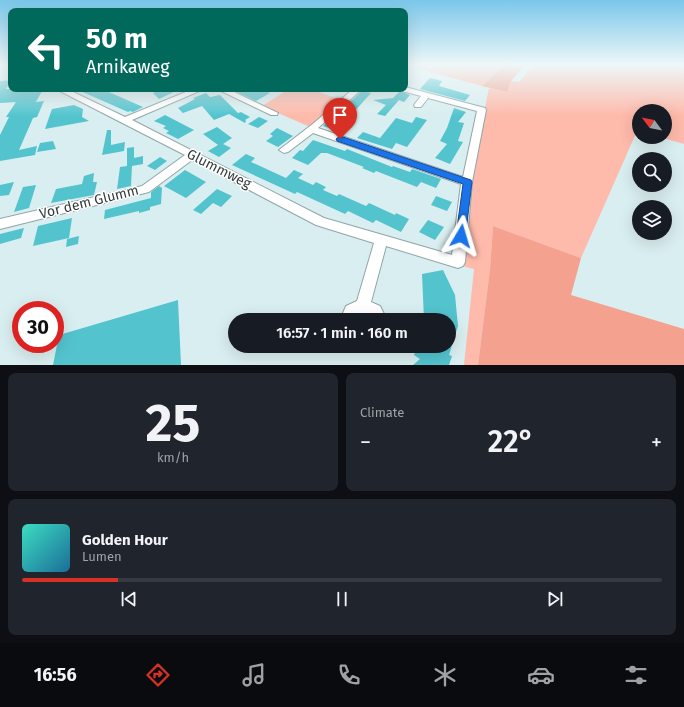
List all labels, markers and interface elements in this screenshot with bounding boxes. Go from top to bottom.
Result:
text: 50 m [86,22,148,55]
icon: left [20,24,72,76]
text: Arnikaweg [86,56,170,78]
pin [323,98,357,139]
icon: arrive [329,104,351,126]
north arrow [632,104,672,144]
map controls [632,104,672,240]
street label: Glummweg [184,146,255,193]
button: search [632,152,672,192]
street label: Vor dem Glumm [38,181,140,223]
button: layers [632,200,672,240]
position arrow [440,215,482,257]
speed limit sign: 30 [12,301,64,353]
text: 16:57 · 1 min · 160 m [276,324,408,342]
text: 25 [146,392,200,455]
text: Climate [360,405,404,420]
text: 22° [488,424,534,460]
text: − [360,429,371,456]
text: + [651,429,662,456]
text: km/h [157,450,189,465]
text: Golden Hour [82,531,168,549]
text: Lumen [82,549,122,564]
icon: previous [118,588,140,610]
icon: pause [331,588,353,610]
icon: next [544,588,566,610]
icon: directions [144,661,172,689]
icon: music [240,661,268,689]
icon: phone [335,661,363,689]
icon: climate [431,661,459,689]
icon: car [527,661,555,689]
icon: filters [622,661,650,689]
text: 16:56 [34,664,77,686]

